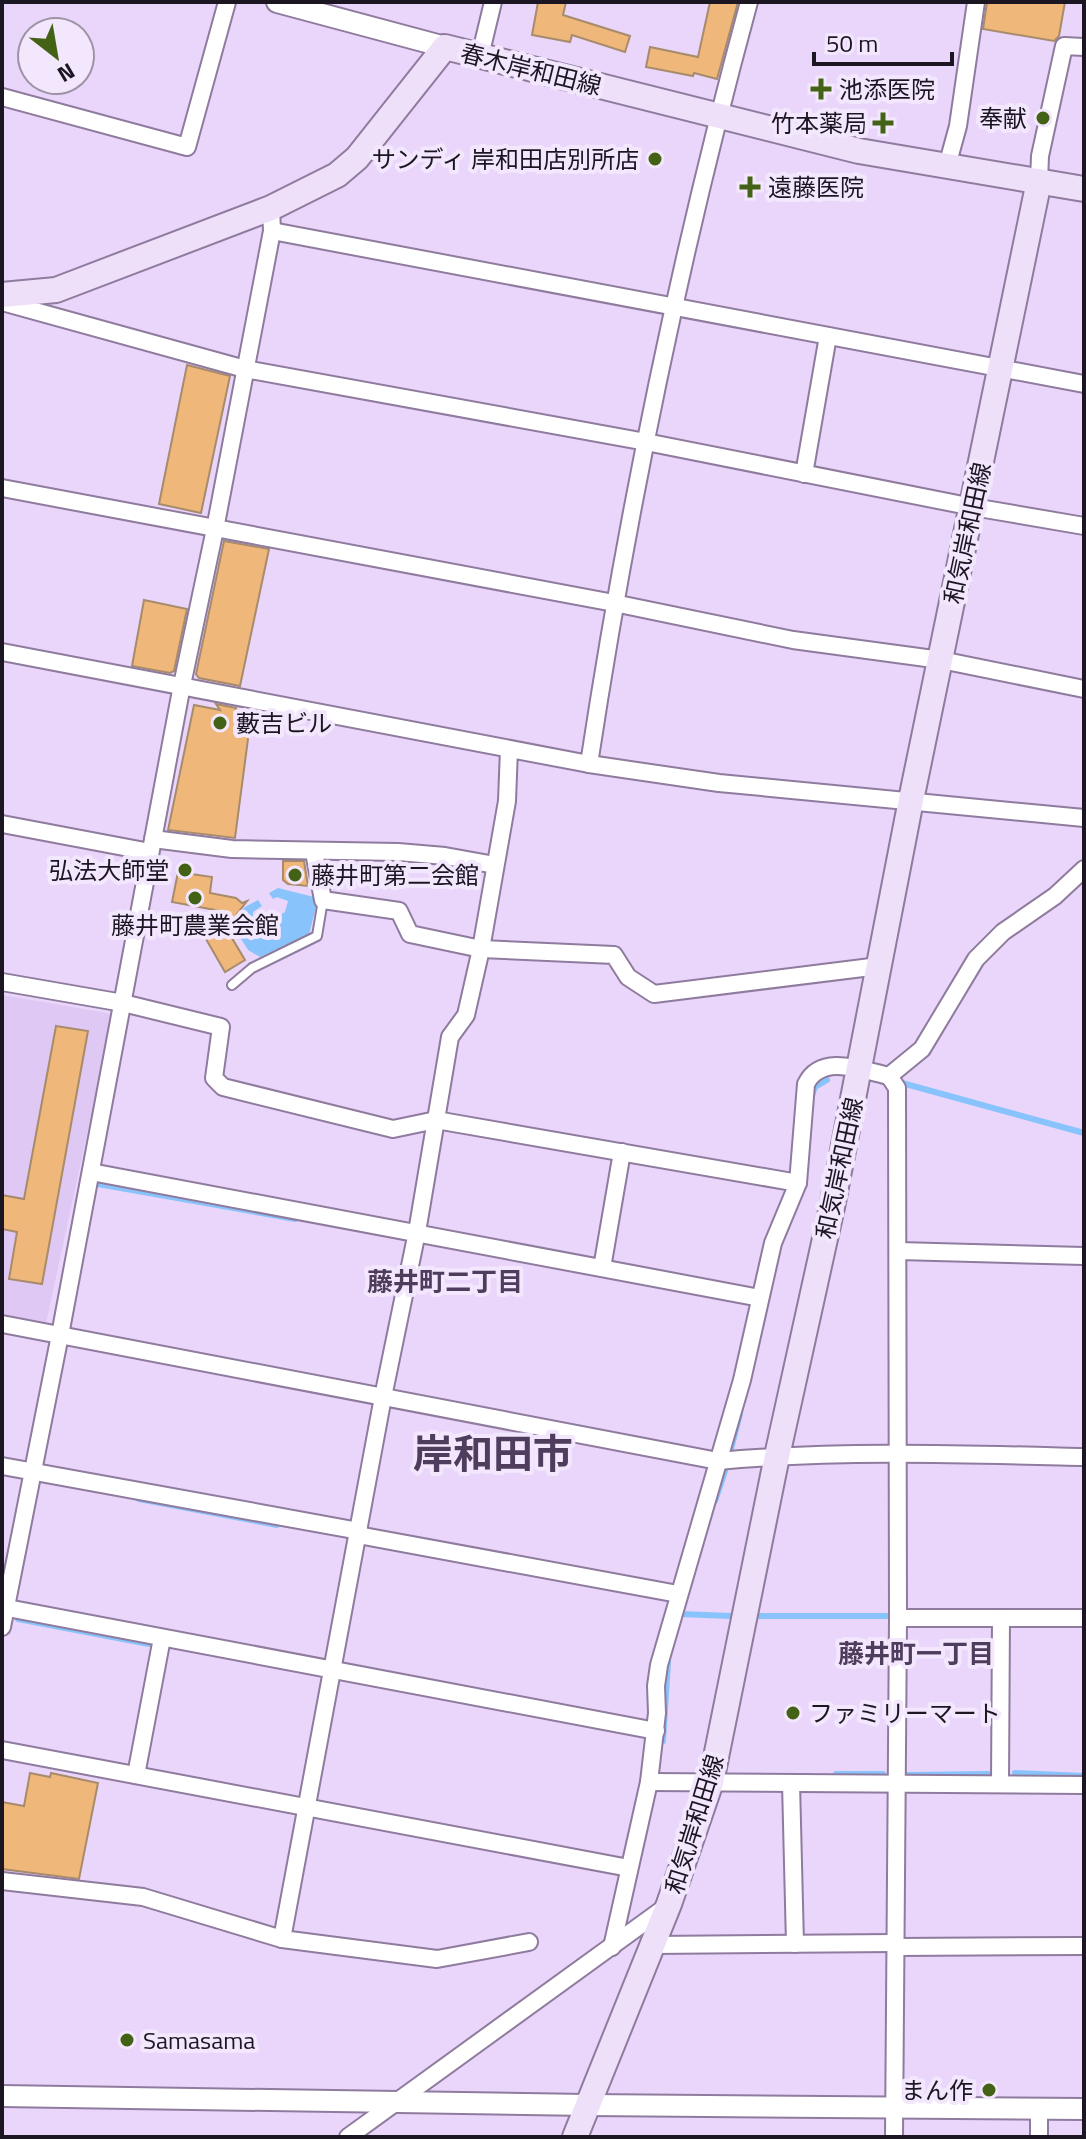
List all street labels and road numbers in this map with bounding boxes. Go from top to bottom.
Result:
street label: 春木岸和田線 [457,34,605,104]
street label: 和気岸和田線 [934,459,1000,607]
street label: 和気岸和田線 [806,1094,872,1242]
street label: 和気岸和田線 [656,1750,732,1898]

